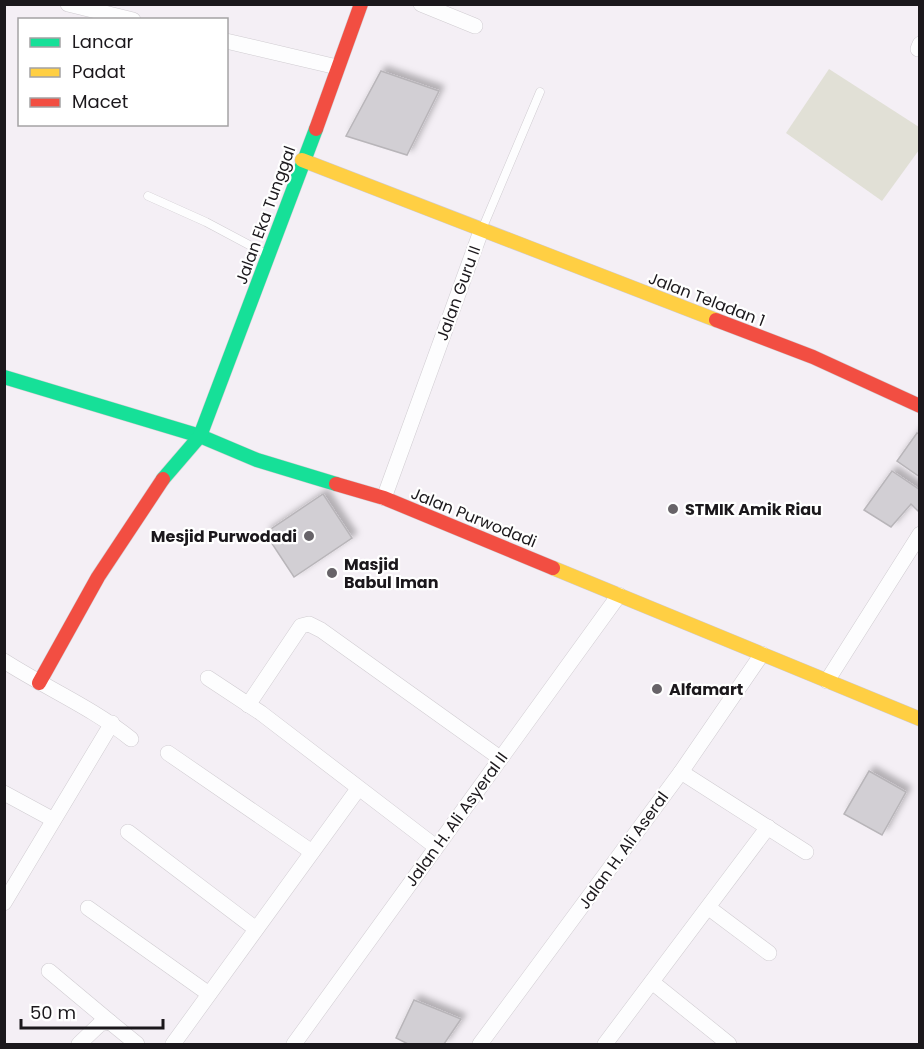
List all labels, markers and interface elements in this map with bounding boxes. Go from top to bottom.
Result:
legend [18,18,228,126]
text: Lancar [72,29,134,54]
text: Padat [72,59,125,84]
text: Macet [72,89,128,114]
street label: Jalan Eka Tunggal [230,143,301,288]
street label: Jalan Guru II [431,242,486,344]
street label: Jalan Teladan 1 [645,267,768,332]
street label: Jalan Purwodadi [407,482,540,553]
place label: STMIK Amik Riau [685,498,822,521]
marker: STMIK Amik Riau [666,502,680,516]
place label: Mesjid Purwodadi [151,525,297,548]
marker: Mesjid Purwodadi [302,529,316,543]
place label: Masjid Babul Iman [344,553,438,594]
marker: Masjid Babul Iman [325,566,339,580]
place label: Alfamart [669,678,743,701]
marker: Alfamart [650,682,664,696]
street label: Jalan H. Ali Asyeral II [400,747,513,891]
street label: Jalan H. Ali Aseral [573,787,674,914]
scale bar [21,992,164,1030]
text: 50 m [30,1000,76,1025]

